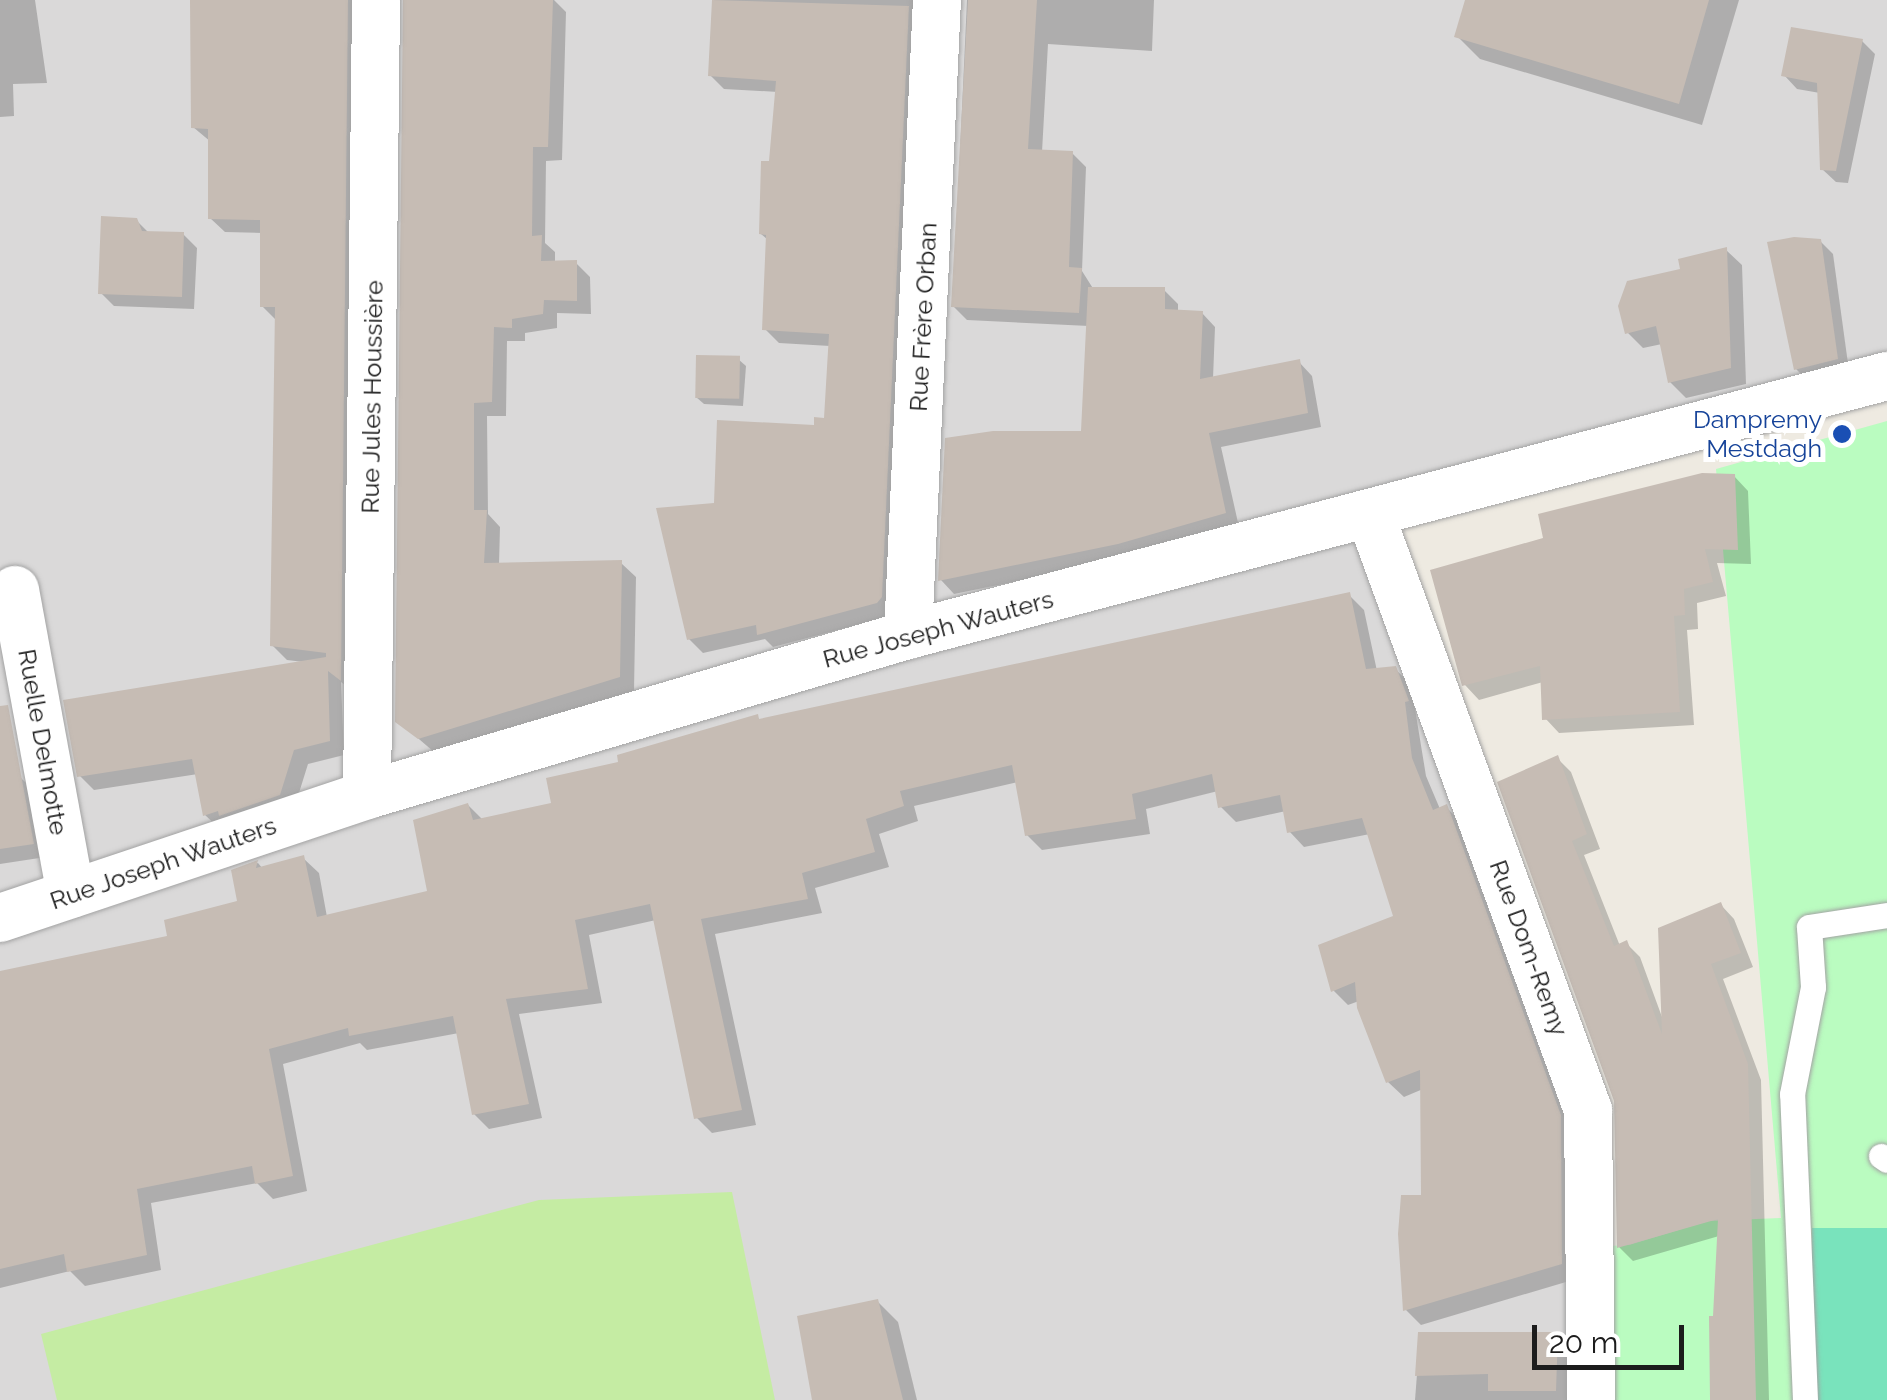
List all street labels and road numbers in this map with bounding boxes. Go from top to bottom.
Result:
street label: Rue Frère Orban [903,222,943,412]
street label: Rue Jules Houssière [355,280,389,514]
street label: Rue Joseph Wauters [819,584,1057,674]
street label: Ruelle Delmotte [12,647,74,837]
street label: Rue Joseph Wauters [45,810,281,916]
street label: Rue Dom-Remy [1483,856,1575,1040]

